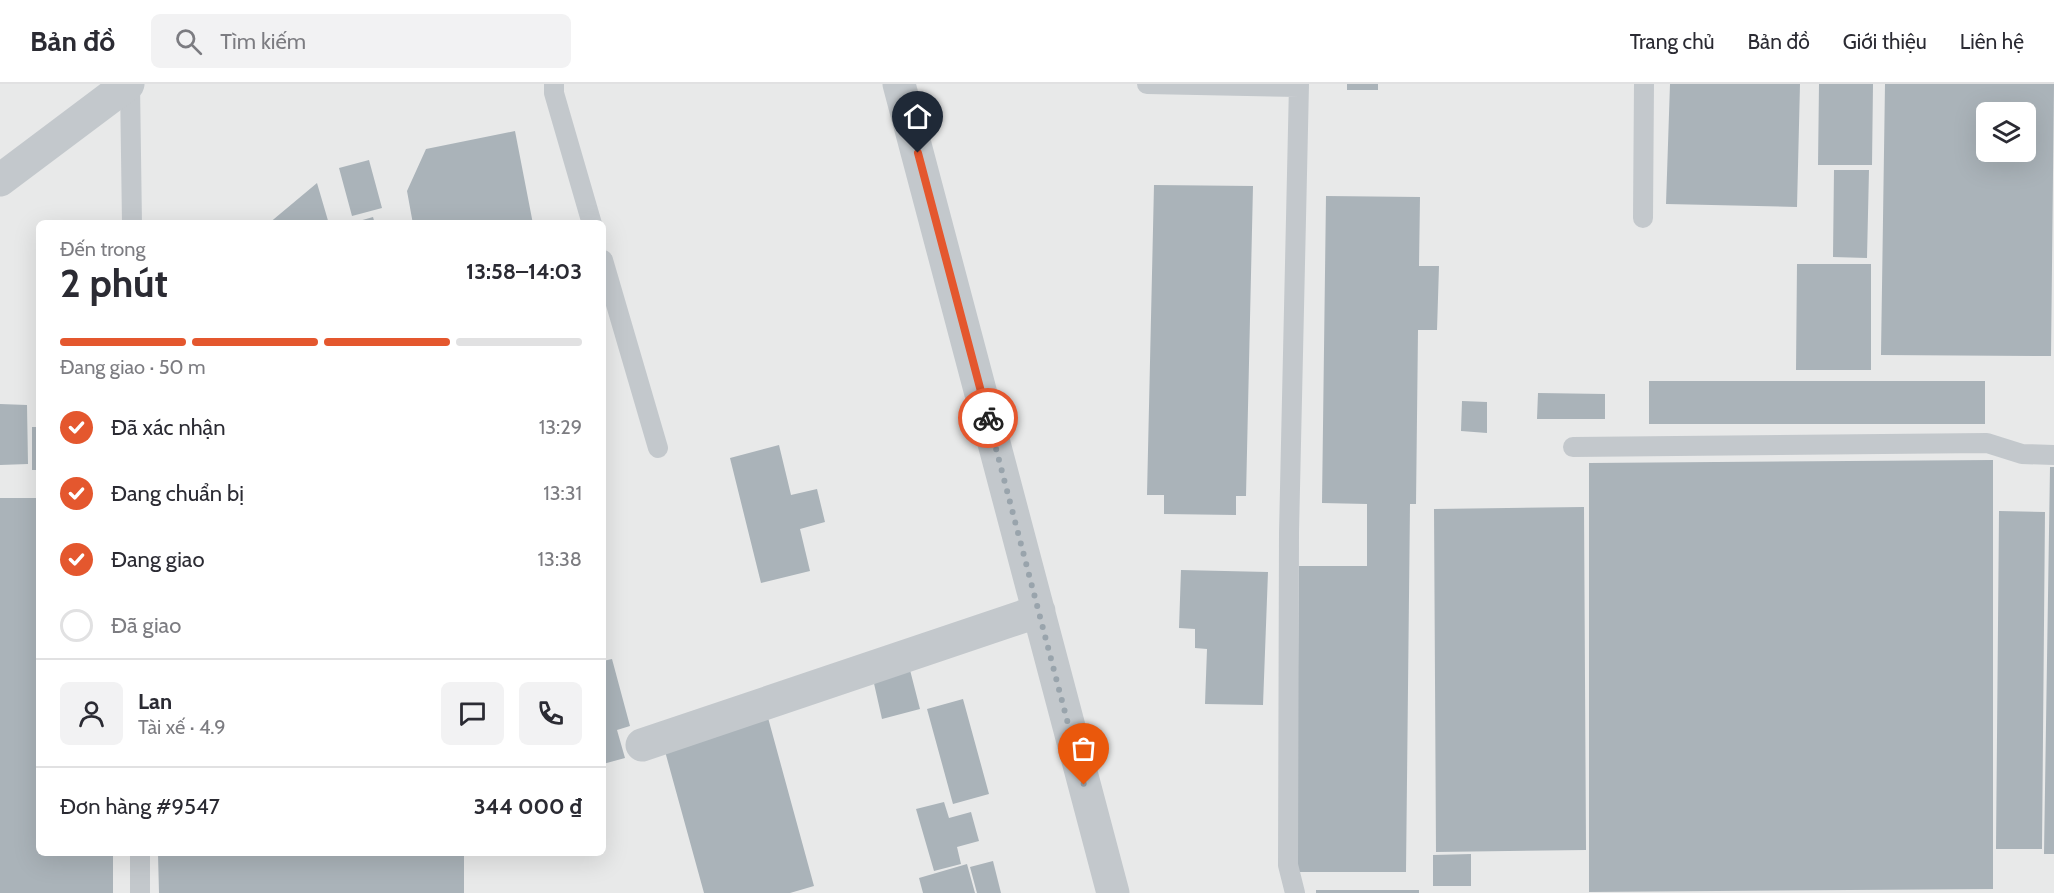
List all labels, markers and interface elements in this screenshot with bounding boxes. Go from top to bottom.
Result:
search box [151,14,571,68]
text: Bản đồ [30,24,115,58]
icon: search [172,25,205,58]
text: Tìm kiếm [220,28,306,55]
text: Trang chủ [1630,29,1715,54]
text: Bản đồ [1748,29,1810,54]
text: Giới thiệu [1843,29,1927,54]
text: Liên hệ [1960,29,2024,54]
pin [892,91,943,153]
icon: home [901,100,934,133]
map controls [1976,102,2036,162]
button: layers [1976,102,2036,162]
text: Đến trong [60,237,145,261]
text: 13:58–14:03 [466,258,582,285]
text: 2 phút [60,259,168,307]
text: Đang giao · 50 m [60,355,206,379]
courier [958,388,1018,448]
icon: bike [972,402,1005,435]
icon: check [60,411,93,444]
text: Đã xác nhận [111,414,225,441]
text: 13:29 [539,415,582,439]
icon: check [60,477,93,510]
text: Đang chuẩn bị [111,480,244,507]
text: 13:31 [543,481,582,505]
icon: check [60,543,93,576]
text: Đang giao [111,546,205,573]
text: 13:38 [538,547,582,571]
text: Đã giao [111,612,181,639]
button: person [60,682,123,745]
button: chat [441,682,504,745]
button: phone [519,682,582,745]
text: Lan [138,688,172,715]
text: Tài xế · 4.9 [138,715,226,739]
pin [1058,723,1109,785]
icon: bag [1067,732,1100,765]
text: Đơn hàng #9547 [60,793,220,820]
text: 344 000 ₫ [474,793,582,820]

